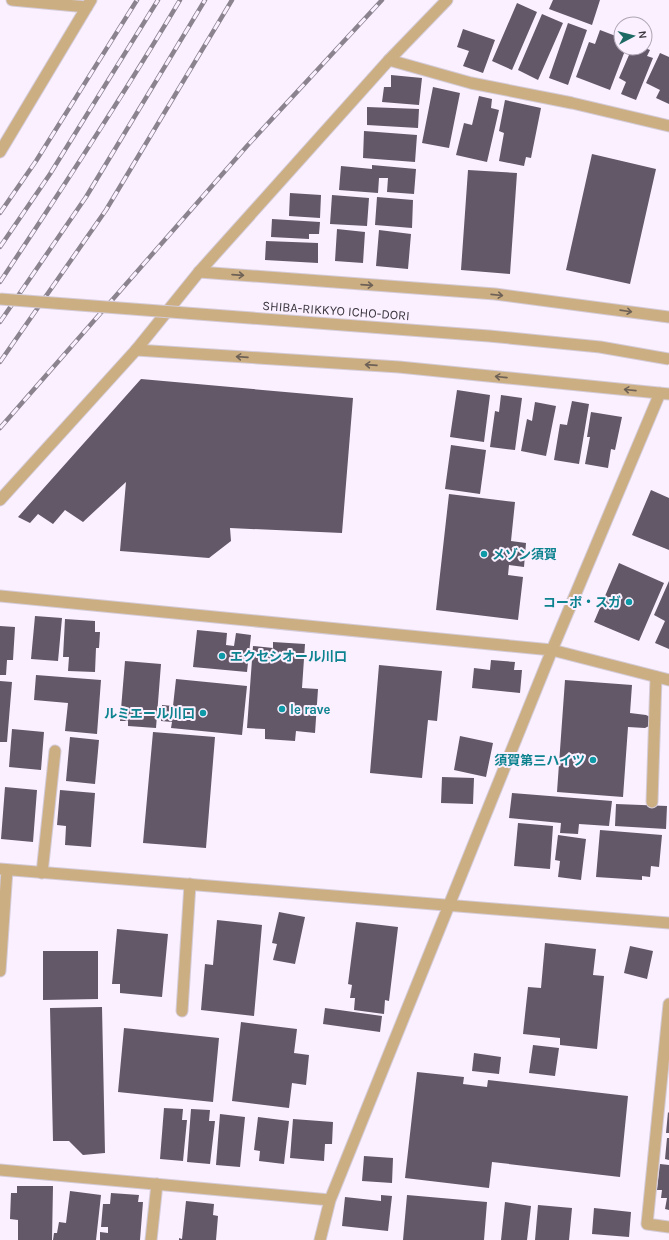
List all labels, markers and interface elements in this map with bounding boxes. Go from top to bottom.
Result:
north arrow [613,16,653,56]
text: N [635,30,649,40]
one-way arrow [231,271,244,278]
one-way arrow [360,281,373,288]
one-way arrow [490,291,503,298]
street label: SHIBA-RIKKYO ICHO-DORI [262,298,410,323]
one-way arrow [619,307,632,315]
one-way arrow [236,353,249,360]
one-way arrow [365,361,378,369]
one-way arrow [495,373,508,381]
one-way arrow [624,386,637,393]
place label: メゾン須賀 [492,547,557,562]
marker: メゾン須賀 [479,549,489,559]
place label: コーポ・スガ [543,595,621,610]
marker: コーポ・スガ [624,597,634,607]
place label: エクセシオール川口 [230,649,347,664]
marker: エクセシオール川口 [217,651,227,661]
place label: le rave [290,702,331,717]
marker: le rave [277,704,287,714]
place label: ルミエール川口 [104,706,195,721]
marker: ルミエール川口 [198,708,208,718]
place label: 須賀第三ハイツ [494,753,585,768]
marker: 須賀第三ハイツ [588,755,598,765]

